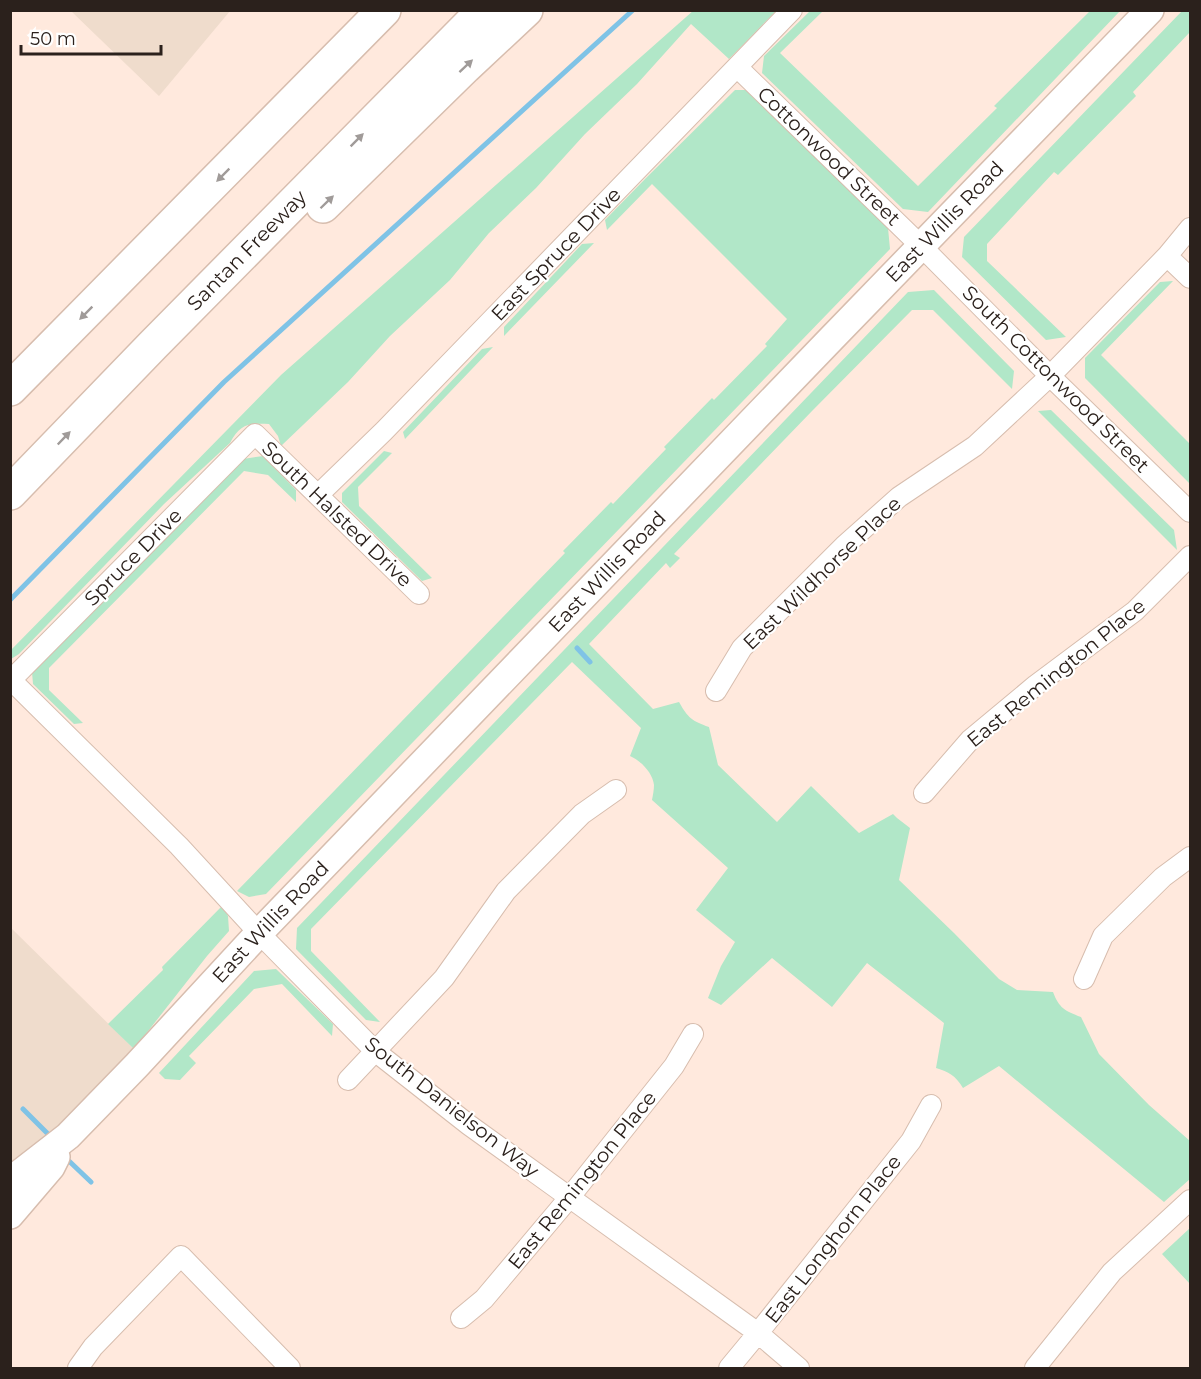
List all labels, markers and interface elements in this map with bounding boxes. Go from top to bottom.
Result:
scale bar [21,18,160,56]
text: 50 m [30,28,76,50]
one-way arrow [459,59,473,73]
street label: Cottonwood Street [753,82,905,230]
one-way arrow [349,133,363,147]
street label: East Willis Road [881,156,1009,287]
one-way arrow [216,167,230,182]
street label: East Spruce Drive [486,182,626,326]
street label: Santan Freeway [182,185,311,315]
one-way arrow [319,195,333,209]
street label: South Cottonwood Street [958,281,1154,477]
one-way arrow [79,306,93,320]
one-way arrow [56,431,70,445]
street label: South Halsted Drive [257,436,417,592]
street label: East Wildhorse Place [738,491,906,655]
street label: Spruce Drive [79,503,187,611]
street label: East Willis Road [543,506,671,637]
street label: East Remington Place [962,594,1150,752]
street label: East Willis Road [207,856,334,988]
street label: South Danielson Way [360,1032,544,1183]
street label: East Remington Place [503,1086,661,1274]
street label: East Longhorn Place [760,1150,906,1328]

